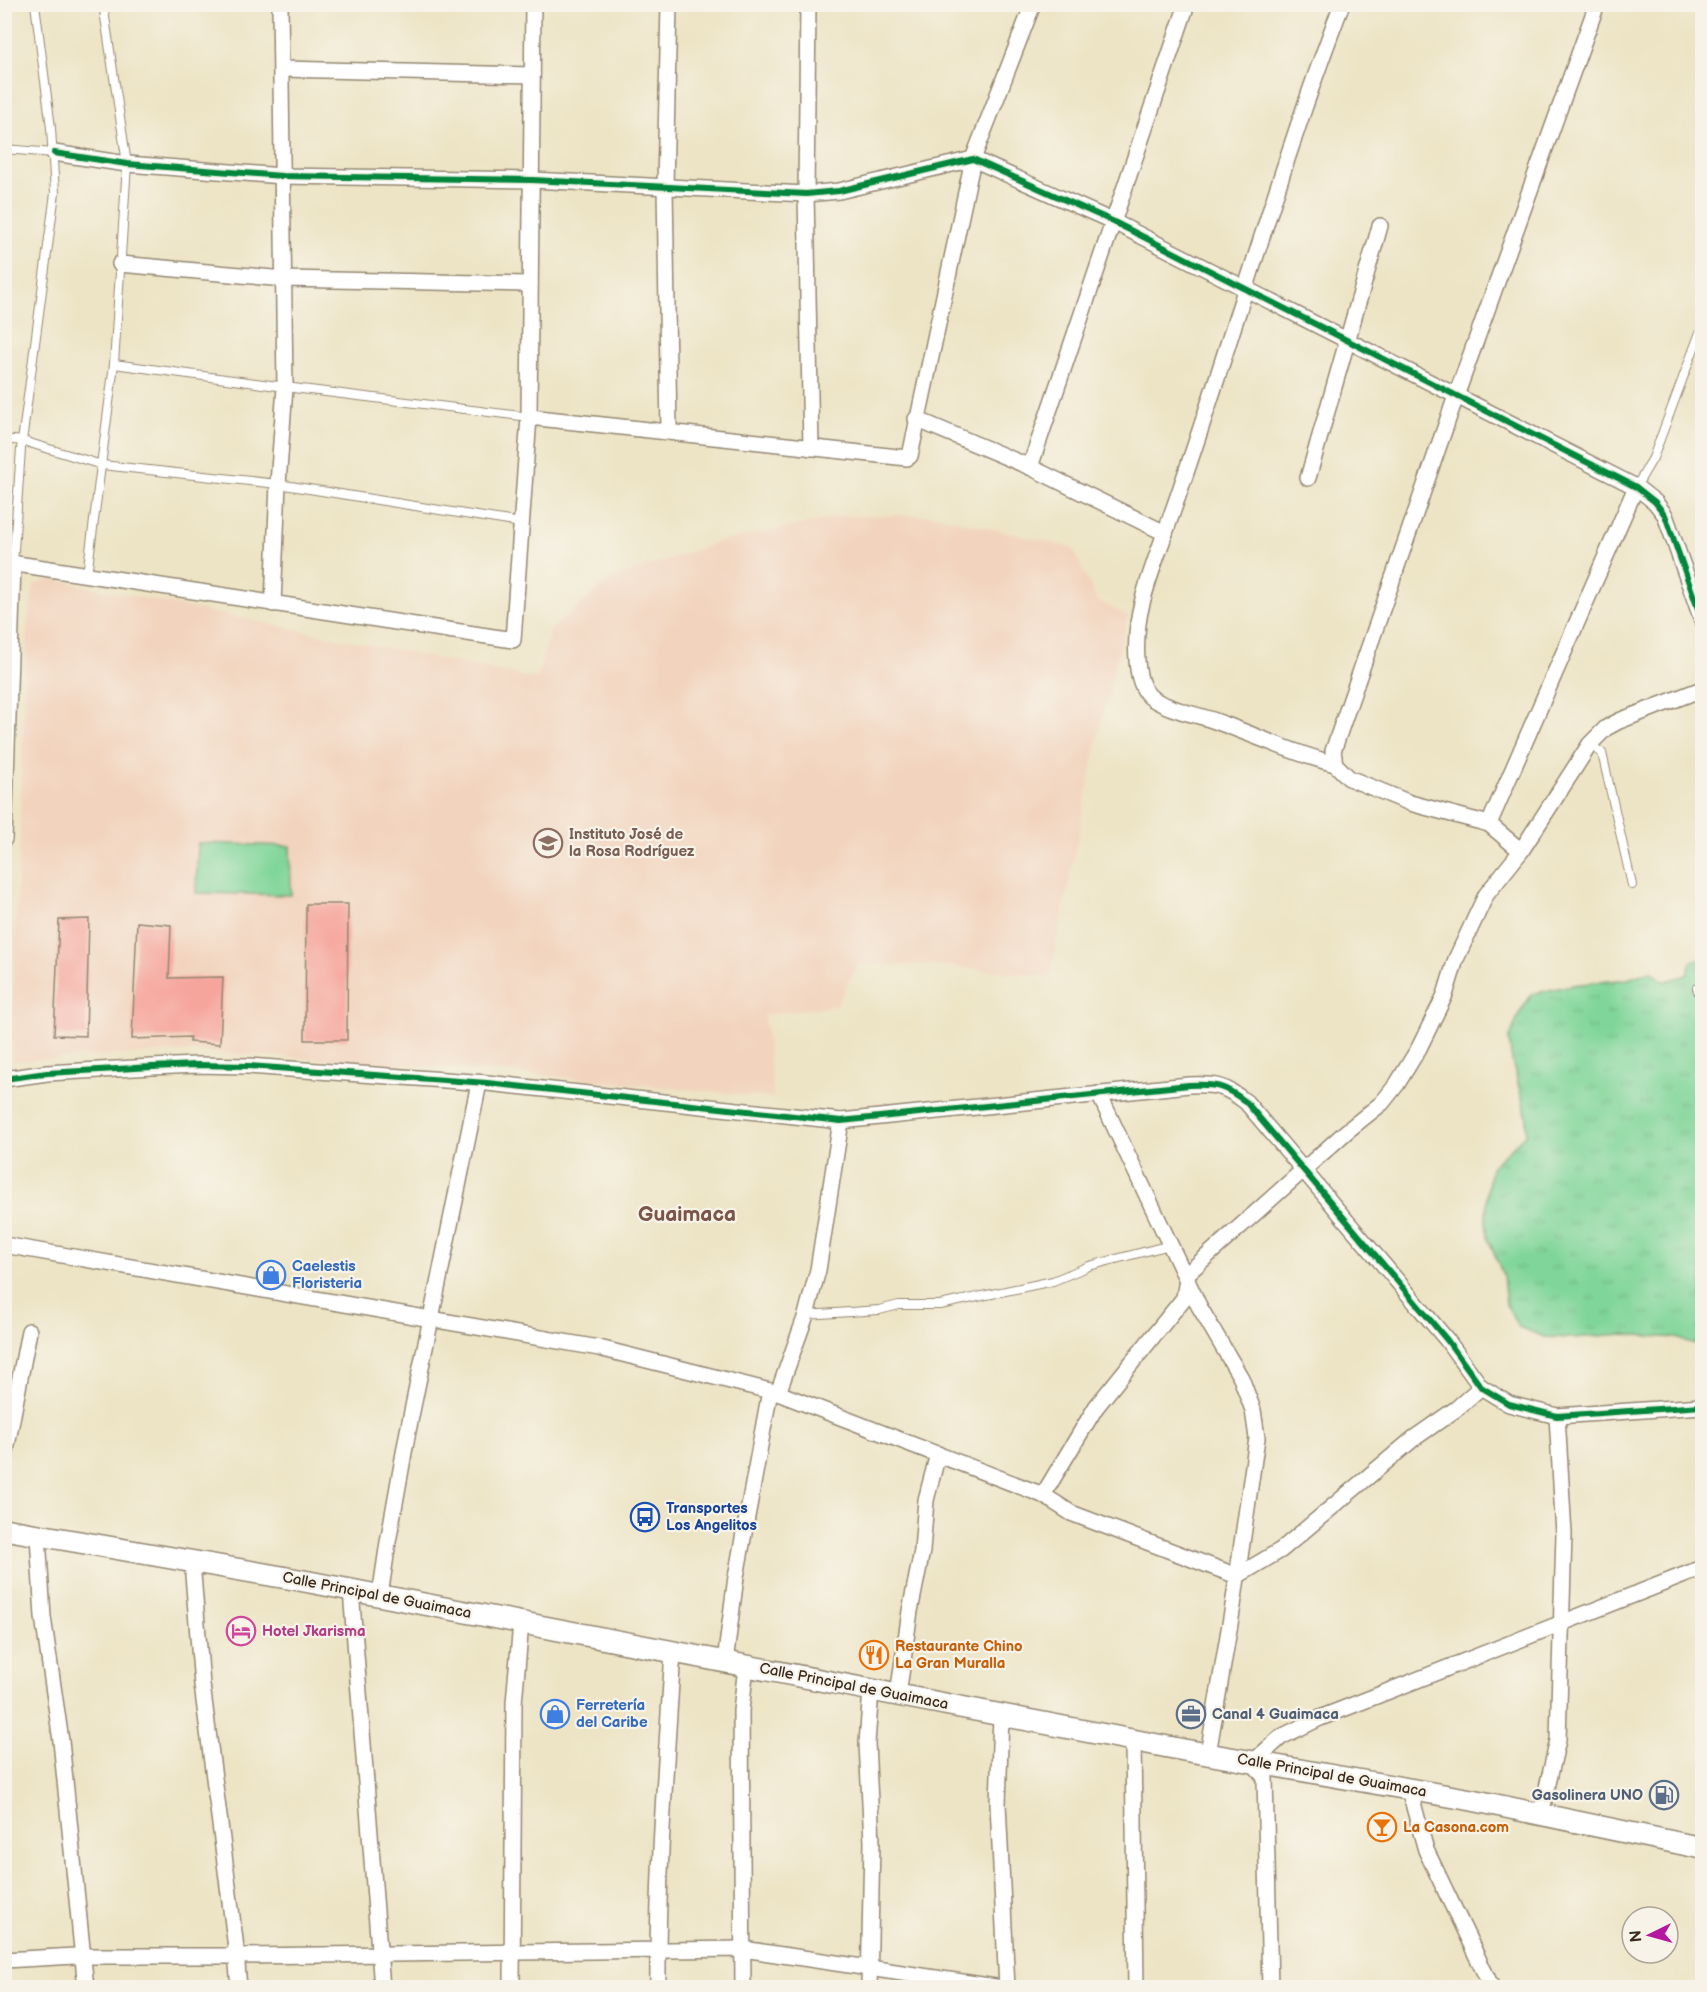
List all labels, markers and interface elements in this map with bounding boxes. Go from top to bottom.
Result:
place label: Instituto José de la Rosa Rodríguez [569,825,695,861]
school or university icon: Instituto José de la Rosa Rodríguez [532,827,564,859]
district label: Guaimaca [638,1202,736,1227]
place label: Caelestis Floristeria [292,1257,362,1293]
shop icon: Caelestis Floristeria [255,1259,287,1291]
place label: Transportes Los Angelitos [666,1499,757,1535]
bus stop icon: Transportes Los Angelitos [629,1501,661,1533]
street label: Calle Principal de Guaimaca [281,1568,473,1623]
hotel icon: Hotel Jkarisma [225,1615,257,1647]
place label: Hotel Jkarisma [262,1622,366,1641]
place label: Restaurante Chino La Gran Muralla [895,1637,1023,1673]
restaurant icon: Restaurante Chino La Gran Muralla [858,1639,890,1671]
street label: Calle Principal de Guaimaca [758,1659,950,1714]
place label: Ferretería del Caribe [576,1696,648,1732]
shop icon: Ferretería del Caribe [539,1698,571,1730]
office icon: Canal 4 Guaimaca [1175,1698,1207,1730]
place label: Canal 4 Guaimaca [1212,1705,1339,1724]
street label: Calle Principal de Guaimaca [1236,1749,1428,1802]
fuel station icon: Gasolinera UNO [1648,1779,1680,1811]
place label: Gasolinera UNO [1532,1786,1643,1805]
bar icon: La Casona.com [1366,1811,1398,1843]
place label: La Casona.com [1403,1818,1509,1837]
north arrow [1620,1905,1680,1965]
text: N [1627,1929,1647,1943]

